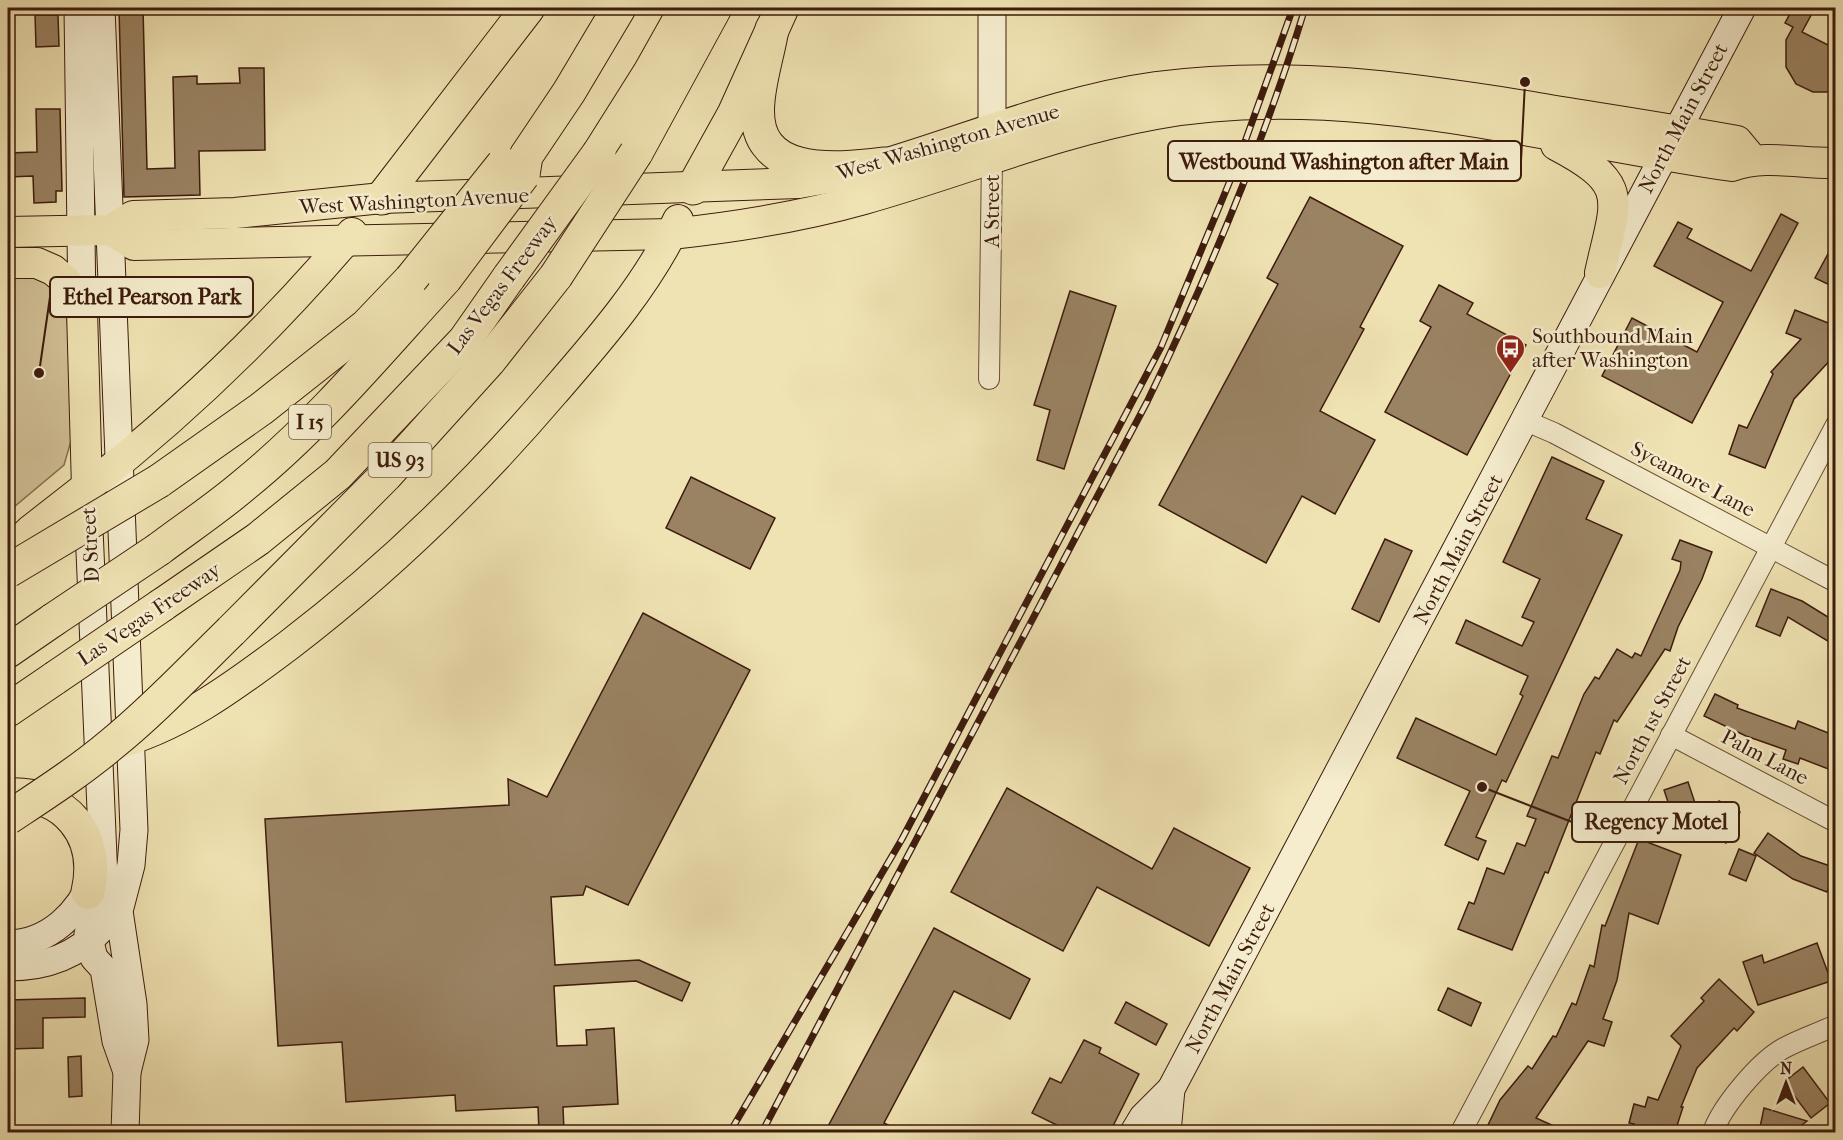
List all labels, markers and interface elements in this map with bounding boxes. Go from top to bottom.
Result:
street label: North Main Street [1633,39,1733,197]
street label: West Washington Avenue [833,99,1062,186]
callout: Westbound Washington after Main [1168,141,1521,181]
text: Westbound Washington after Main [1178,149,1509,175]
street label: A Street [980,174,1004,249]
street label: West Washington Avenue [297,183,530,219]
street label: Las Vegas Freeway [442,210,562,359]
callout: Ethel Pearson Park [50,277,253,317]
text: Ethel Pearson Park [63,284,242,310]
place label: Southbound Main after Washington [1532,324,1693,372]
bus stop icon: Southbound Main after Washington [1495,332,1527,374]
road number: I 15 [289,405,331,439]
street label: Sycamore Lane [1627,436,1759,522]
road number: US 93 [368,443,432,477]
street label: North Main Street [1408,470,1508,628]
street label: D Street [76,506,104,584]
street label: Las Vegas Freeway [73,557,226,671]
street label: North 1st Street [1608,651,1696,788]
street label: Palm Lane [1717,724,1813,790]
callout: Regency Motel [1572,802,1739,842]
text: Regency Motel [1584,809,1729,835]
street label: North Main Street [1180,899,1280,1057]
north arrow [1756,1053,1816,1113]
text: N [1780,1059,1793,1078]

